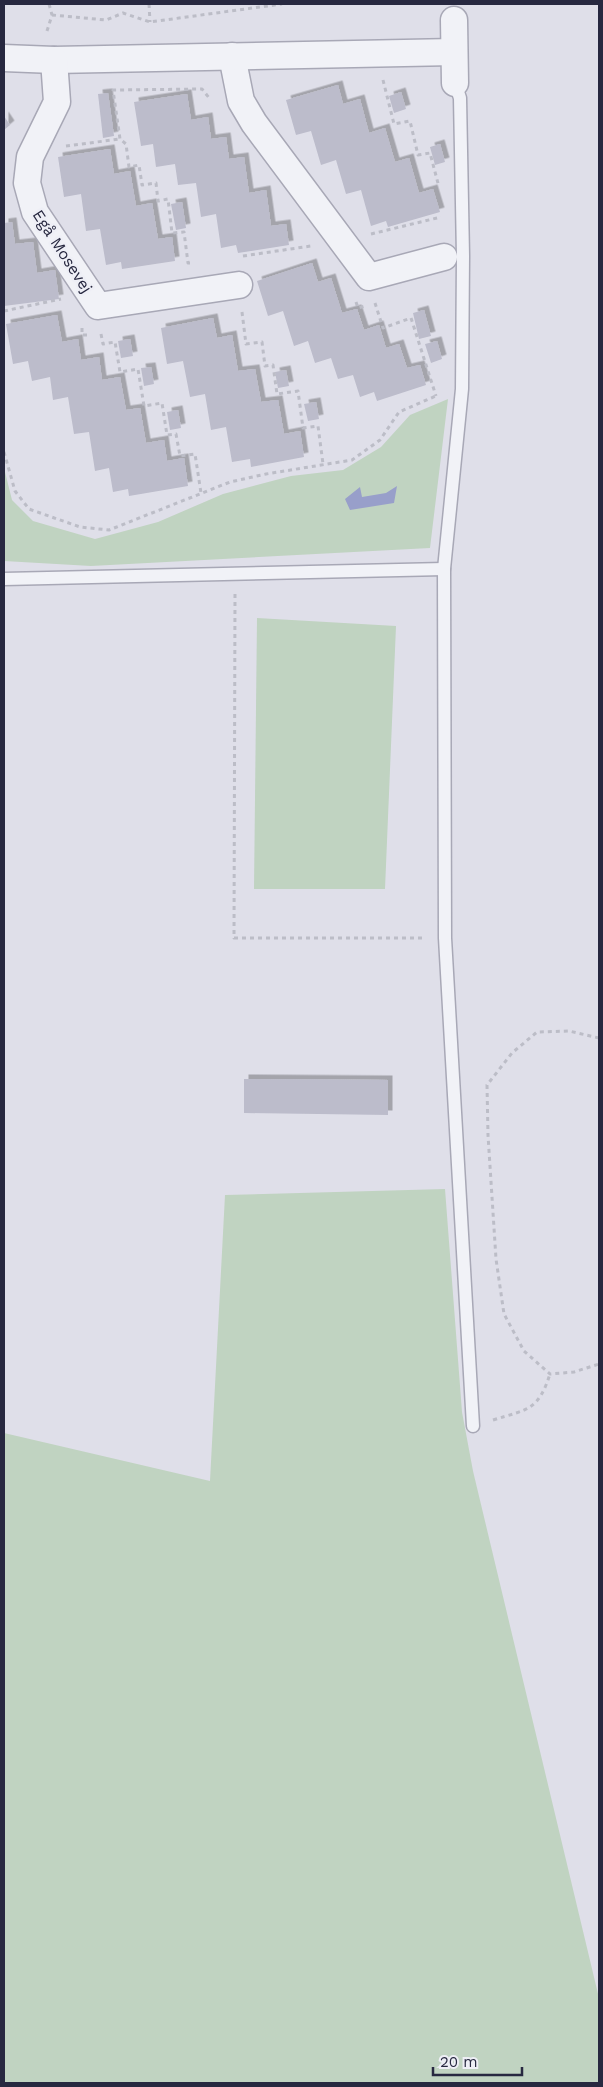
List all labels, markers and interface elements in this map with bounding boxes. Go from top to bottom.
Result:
street label: Egå Mosevej [29,206,96,296]
scale bar [433,2044,522,2076]
text: 20 m [440,2053,478,2071]

